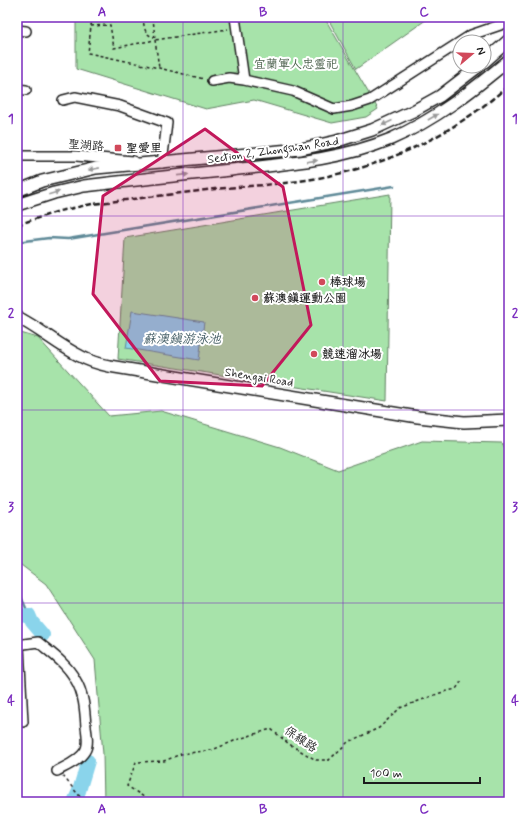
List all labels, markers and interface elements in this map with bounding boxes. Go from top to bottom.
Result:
text: A [98,4,106,21]
text: B [259,4,268,21]
text: C [419,4,429,21]
north arrow [452,34,492,74]
text: N [473,45,488,57]
park label: 宜蘭軍人忠靈祀 [254,57,338,73]
text: 1 [8,111,14,128]
text: 1 [512,111,518,128]
one-way arrow [427,113,439,120]
one-way arrow [381,120,392,126]
street label: Section 2, Zhongshan Road [206,134,340,169]
street label: 聖湖路 [67,137,104,155]
place label: 聖愛里 [126,141,162,157]
marker: 聖愛里 [113,143,123,153]
one-way arrow [306,157,318,164]
one-way arrow [88,167,100,173]
one-way arrow [176,172,189,178]
one-way arrow [48,190,60,196]
place label: 棒球場 [330,275,366,291]
marker: 棒球場 [317,277,327,287]
place label: 蘇澳鎮運動公園 [263,291,347,307]
marker: 蘇澳鎮運動公園 [250,293,260,303]
text: 2 [8,305,15,322]
text: 2 [512,305,519,322]
water label: 蘇澳鎮游泳池 [143,331,222,348]
place label: 競速溜冰場 [322,347,382,363]
marker: 競速溜冰場 [309,349,319,359]
street label: Shengai Road [223,365,294,391]
text: 3 [8,499,14,516]
text: 3 [512,499,518,516]
text: 4 [7,693,15,710]
text: 4 [511,693,519,710]
street label: 保線路 [281,723,320,757]
scale bar [364,759,480,785]
text: 100 m [370,766,402,782]
text: A [98,801,106,818]
text: B [259,801,268,818]
text: C [419,801,429,818]

